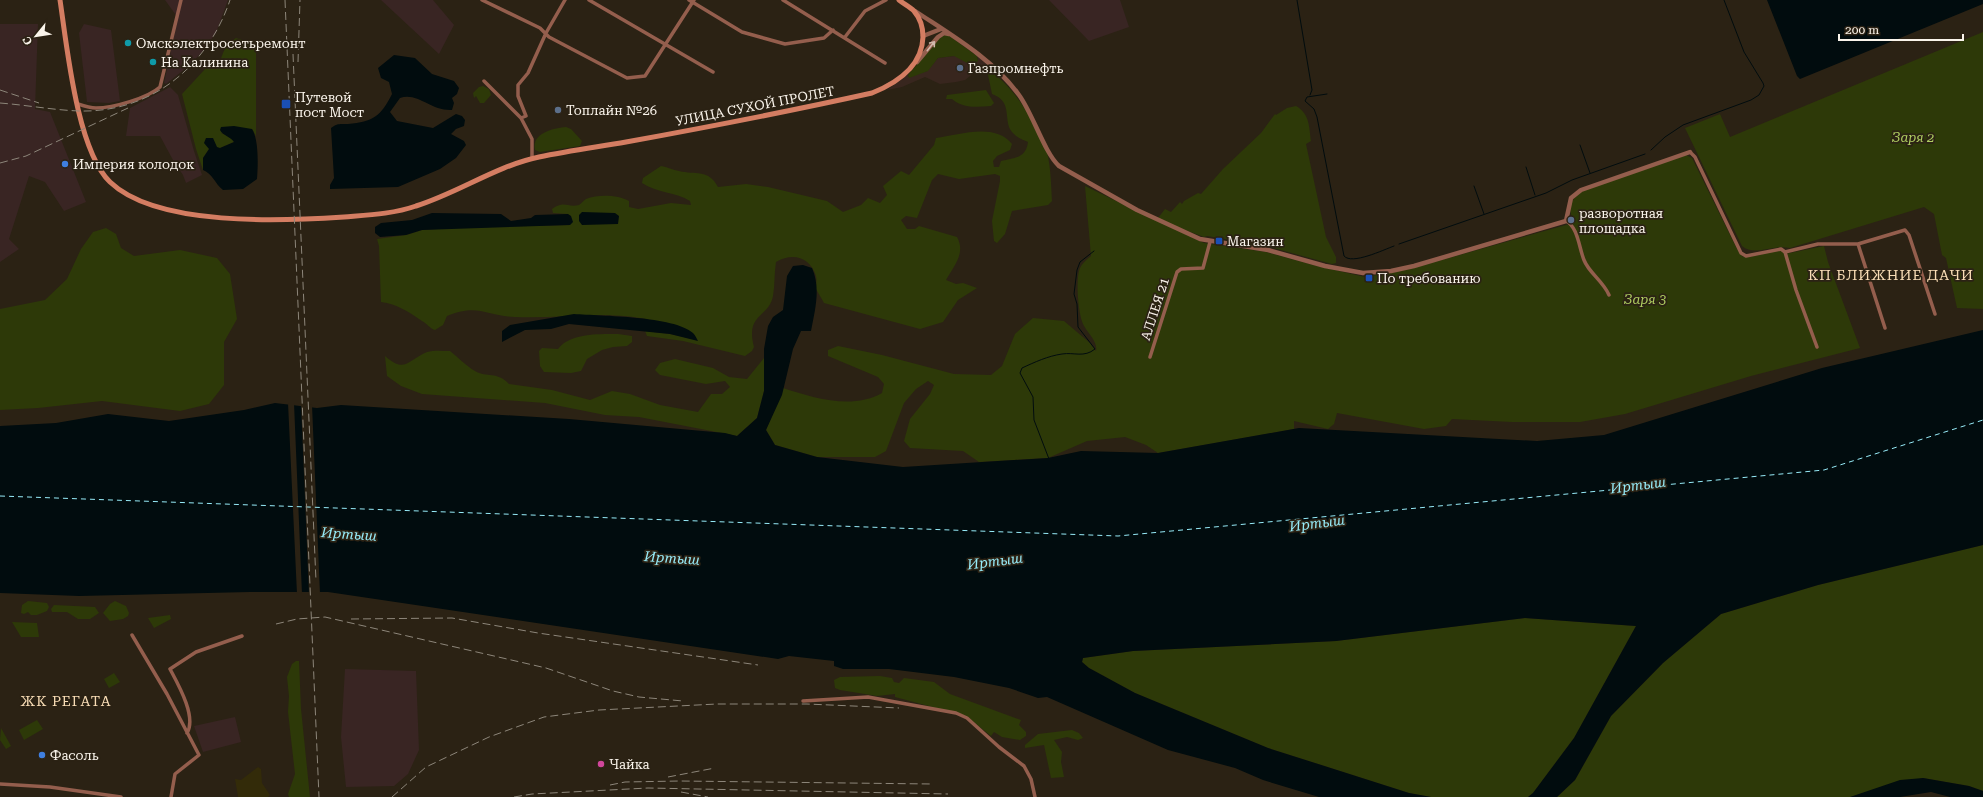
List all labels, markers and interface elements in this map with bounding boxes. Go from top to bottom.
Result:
north arrow [16,16,56,56]
scale bar [1839,16,1963,42]
text: 200 m [1845,23,1879,37]
text: С [20,34,35,47]
place label: Омскэлектросетьремонт [136,36,306,51]
marker: Омскэлектросетьремонт [123,38,133,48]
one-way arrow [927,40,936,51]
place label: На Калинина [161,55,248,70]
marker: На Калинина [148,57,158,67]
place label: Газпромнефть [968,61,1064,76]
marker: Газпромнефть [955,63,965,73]
street label: УЛИЦА СУХОЙ ПРОЛЕТ [674,83,836,129]
place label: Путевой пост Мост [295,90,364,120]
marker: Путевой пост Мост [280,98,292,110]
place label: Топлайн №26 [566,103,657,118]
marker: Топлайн №26 [553,105,563,115]
park label: Заря 2 [1892,130,1934,145]
place label: Империя колодок [73,157,194,172]
marker: Империя колодок [60,159,70,169]
place label: разворотная площадка [1579,206,1663,236]
marker: разворотная площадка [1566,215,1576,225]
place label: Магазин [1227,234,1284,249]
marker: Магазин [1214,236,1224,246]
district label: КП БЛИЖНИЕ ДАЧИ [1808,267,1974,283]
place label: По требованию [1377,271,1481,286]
marker: По требованию [1364,273,1374,283]
street label: АЛЛЕЯ 21 [1138,276,1172,342]
park label: Заря 3 [1624,292,1666,307]
water label: Иртыш [1608,474,1667,496]
water label: Иртыш [1287,512,1346,534]
water label: Иртыш [319,524,378,544]
water label: Иртыш [642,548,701,568]
water label: Иртыш [965,550,1024,572]
district label: ЖК РЕГАТА [21,693,111,709]
place label: Фасоль [50,748,99,763]
marker: Фасоль [37,750,47,760]
place label: Чайка [609,757,650,772]
marker: Чайка [596,759,606,769]

